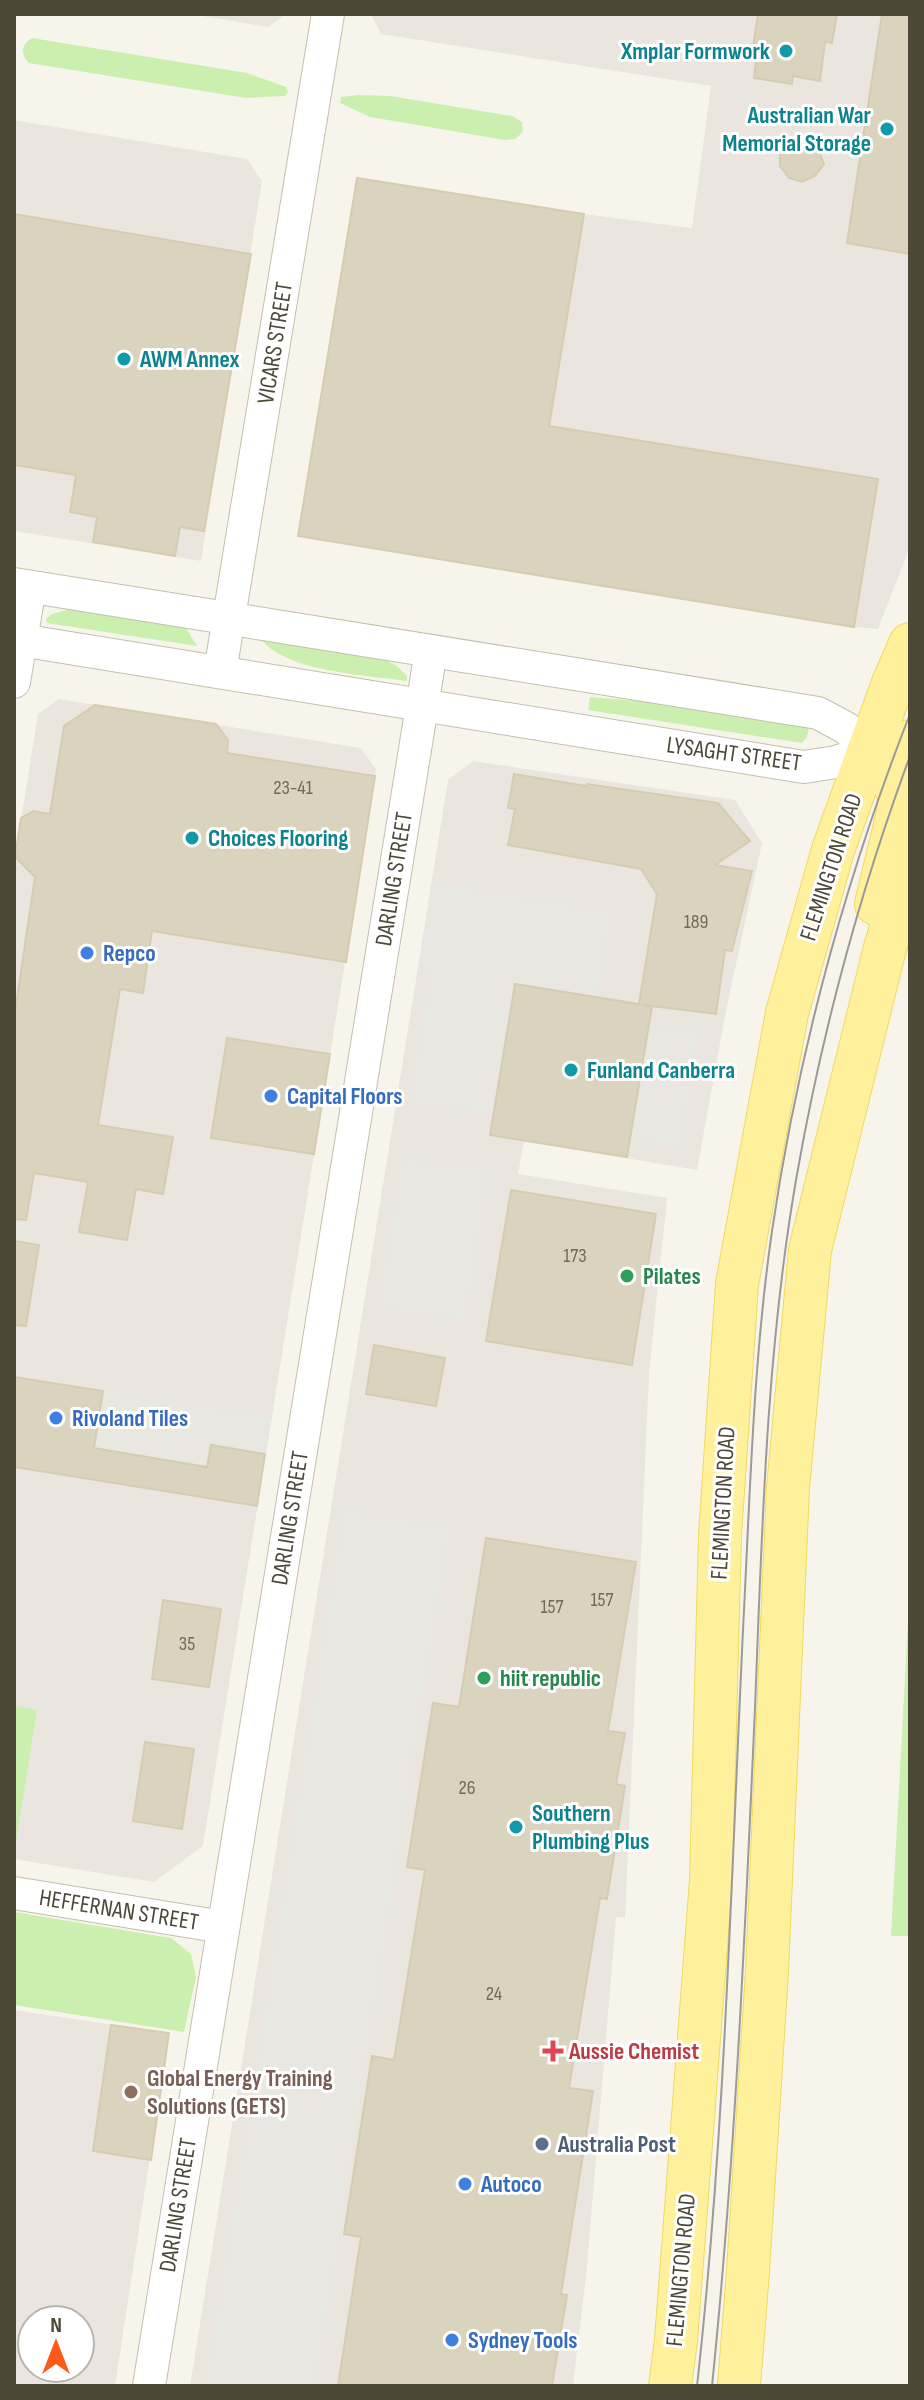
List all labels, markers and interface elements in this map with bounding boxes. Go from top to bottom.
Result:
place label: Xmplar Formwork [620,37,770,66]
marker: Xmplar Formwork [777,42,795,60]
place label: Australian War Memorial Storage [722,101,872,158]
marker: Australian War Memorial Storage [878,120,896,138]
street label: VICARS STREET [251,280,299,406]
place label: AWM Annex [139,345,239,374]
marker: AWM Annex [115,350,133,368]
street label: LYSAGHT STREET [665,730,804,778]
house number: 23-41 [273,776,313,800]
street label: FLEMINGTON ROAD [794,790,868,944]
street label: DARLING STREET [369,810,419,948]
place label: Choices Flooring [208,824,348,853]
marker: Choices Flooring [183,829,201,847]
house number: 189 [684,910,708,934]
place label: Repco [103,939,156,968]
marker: Repco [78,944,96,962]
place label: Funland Canberra [587,1056,735,1085]
marker: Funland Canberra [562,1061,580,1079]
place label: Capital Floors [287,1082,403,1111]
marker: Capital Floors [262,1087,280,1105]
house number: 173 [563,1244,587,1268]
place label: Pilates [643,1262,701,1291]
marker: Pilates [618,1267,636,1285]
place label: Rivoland Tiles [72,1404,188,1433]
marker: Rivoland Tiles [47,1409,65,1427]
street label: FLEMINGTON ROAD [705,1426,741,1580]
street label: DARLING STREET [265,1449,315,1587]
house number: 157 [591,1588,613,1612]
house number: 157 [541,1595,563,1619]
house number: 35 [179,1632,195,1656]
place label: hiit republic [500,1664,601,1693]
marker: hiit republic [475,1669,493,1687]
house number: 26 [459,1776,476,1800]
place label: Southern Plumbing Plus [532,1799,649,1856]
marker: Southern Plumbing Plus [507,1818,525,1836]
street label: HEFFERNAN STREET [37,1883,201,1937]
house number: 24 [486,1982,502,2006]
place label: Aussie Chemist [568,2037,699,2066]
marker: Aussie Chemist [544,2042,562,2060]
place label: Global Energy Training Solutions (GETS) [147,2064,333,2121]
marker: Global Energy Training Solutions (GETS) [122,2083,140,2101]
place label: Australia Post [557,2130,676,2159]
marker: Australia Post [533,2135,551,2153]
street label: DARLING STREET [153,2136,203,2274]
place label: Autoco [480,2170,542,2199]
marker: Autoco [456,2175,474,2193]
street label: FLEMINGTON ROAD [660,2192,702,2348]
north arrow [16,2304,96,2384]
text: N [50,2312,62,2339]
place label: Sydney Tools [468,2326,577,2355]
marker: Sydney Tools [443,2331,461,2349]

